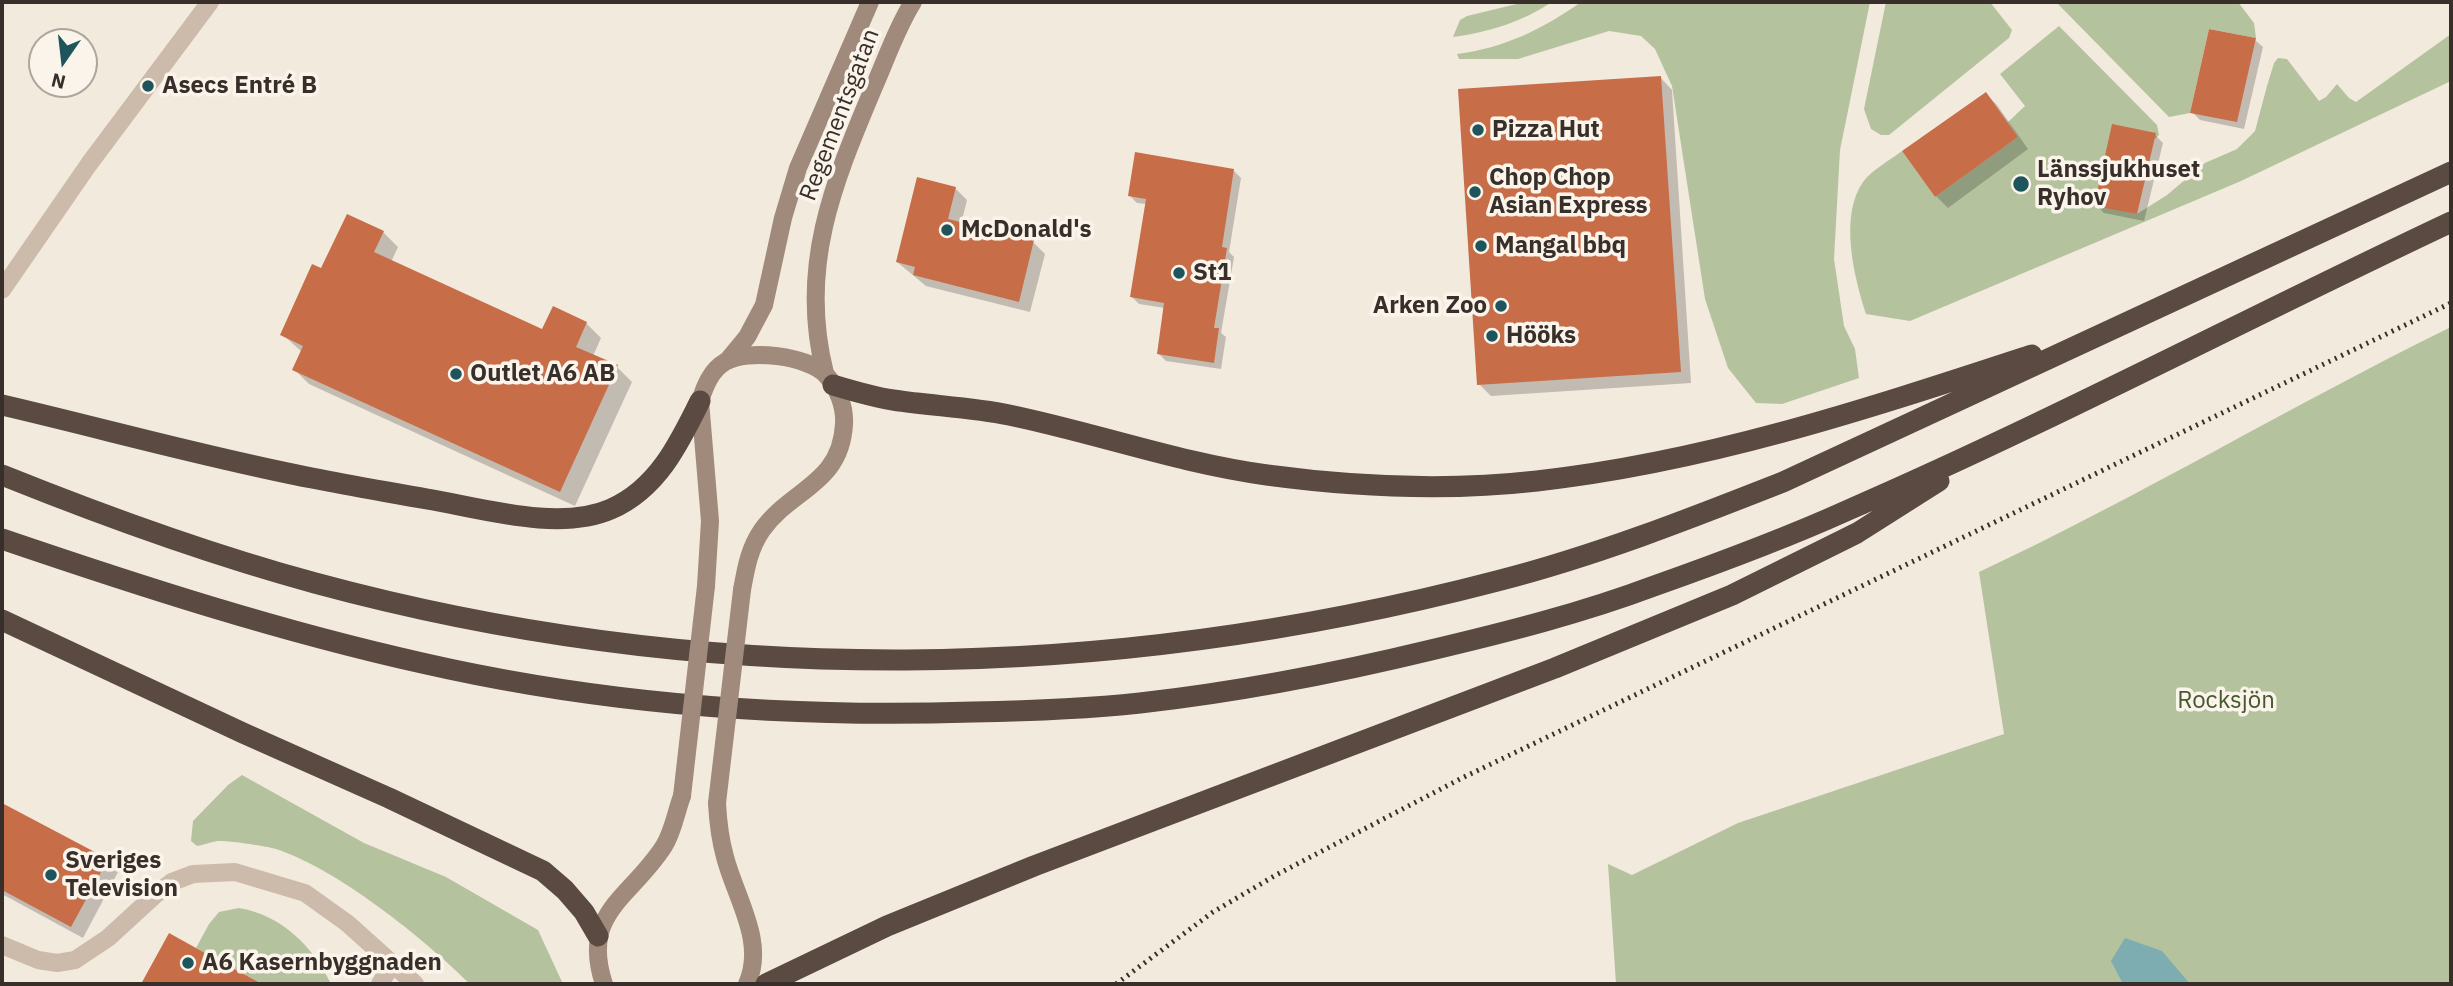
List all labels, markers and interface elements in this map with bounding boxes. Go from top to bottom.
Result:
street label: Regementsgatan [794,25,886,205]
north arrow [28,28,98,98]
text: N [49,68,68,95]
place label: Asecs Entré B [162,72,317,100]
marker: Asecs Entré B [140,78,156,94]
place label: Pizza Hut [1492,116,1600,144]
marker: Pizza Hut [1470,122,1486,138]
place label: Länssjukhuset Ryhov [2037,156,2200,212]
place label: Chop Chop Asian Express [1489,164,1648,220]
marker: Länssjukhuset Ryhov [2011,174,2031,194]
marker: Chop Chop Asian Express [1467,184,1483,200]
place label: McDonald's [961,216,1092,244]
marker: McDonald's [939,222,955,238]
place label: Mangal bbq [1495,232,1626,260]
marker: Mangal bbq [1473,238,1489,254]
place label: St1 [1193,259,1231,287]
marker: St1 [1171,265,1187,281]
place label: Arken Zoo [1373,292,1487,320]
marker: Arken Zoo [1493,298,1509,314]
place label: Hööks [1506,322,1576,350]
marker: Hööks [1484,328,1500,344]
place label: Outlet A6 AB [470,360,615,388]
marker: Outlet A6 AB [448,366,464,382]
park label: Rocksjön [2177,687,2275,715]
place label: Sveriges Television [65,847,178,903]
marker: Sveriges Television [43,867,59,883]
place label: A6 Kasernbyggnaden [202,949,442,977]
marker: A6 Kasernbyggnaden [180,955,196,971]

